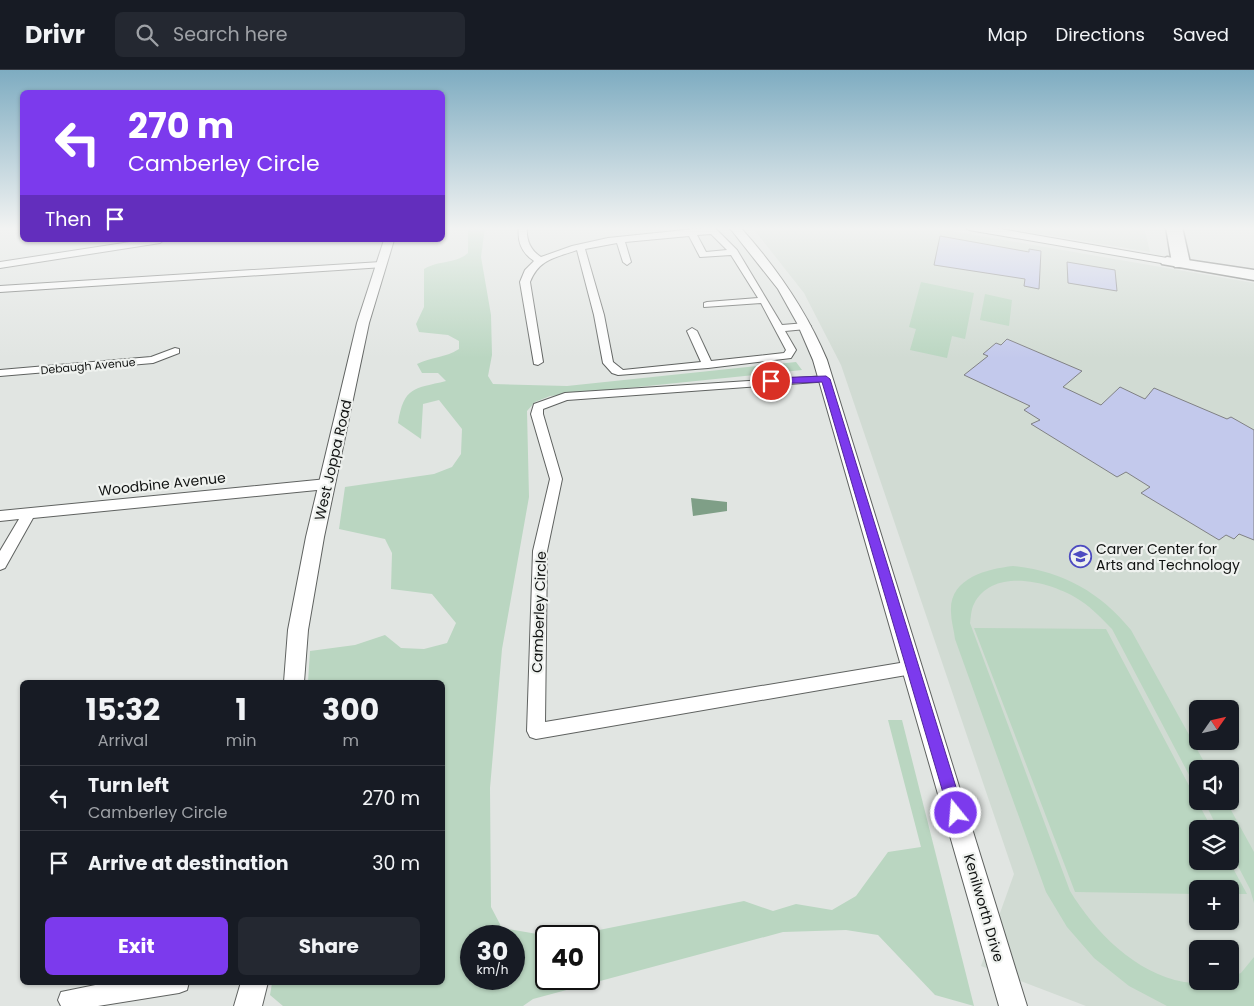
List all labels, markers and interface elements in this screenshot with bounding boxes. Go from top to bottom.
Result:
search box [115,12,465,57]
text: Drivr [25,18,85,51]
icon: search [133,21,161,49]
text: Search here [173,21,288,48]
text: Map [988,22,1027,47]
text: Directions [1055,22,1145,47]
text: Saved [1173,22,1229,47]
text: 270 m [128,101,234,150]
icon: left [45,110,110,175]
text: Camberley Circle [128,148,320,179]
icon: arrive [101,205,129,233]
text: Then [45,206,91,233]
street label: Debaugh Avenue [40,354,136,378]
pin [750,360,792,402]
icon: arrive [757,367,785,395]
street label: West Joppa Road [309,398,357,522]
street label: Woodbine Avenue [97,467,227,501]
place label: Carver Center for Arts and Technology [1096,539,1240,575]
school or university icon: Carver Center for Arts and Technology [1068,545,1092,569]
street label: Camberley Circle [527,550,551,673]
text: 15:32 [86,688,160,731]
text: 1 [236,688,247,731]
text: 300 [322,688,379,731]
north arrow [1189,700,1239,750]
map controls [1189,700,1239,990]
text: Arrival [98,729,148,752]
text: min [226,729,256,752]
text: m [342,729,359,752]
button: sound [1189,760,1239,810]
text: Turn left [88,772,169,799]
icon: left [45,784,73,812]
text: 270 m [362,785,420,812]
position arrow [929,786,981,838]
text: Camberley Circle [88,801,227,824]
button: layers [1189,820,1239,870]
icon: arrive [45,849,73,877]
text: Arrive at destination [88,850,289,877]
text: 30 m [372,850,420,877]
street label: Kenilworth Drive [959,852,1009,965]
button: + [1189,880,1239,930]
button: Exit [45,917,228,975]
button: Share [238,917,420,975]
speed limit sign: 40 [535,925,600,990]
text: 30 [477,934,508,969]
button: − [1189,940,1239,990]
text: km/h [477,961,508,978]

